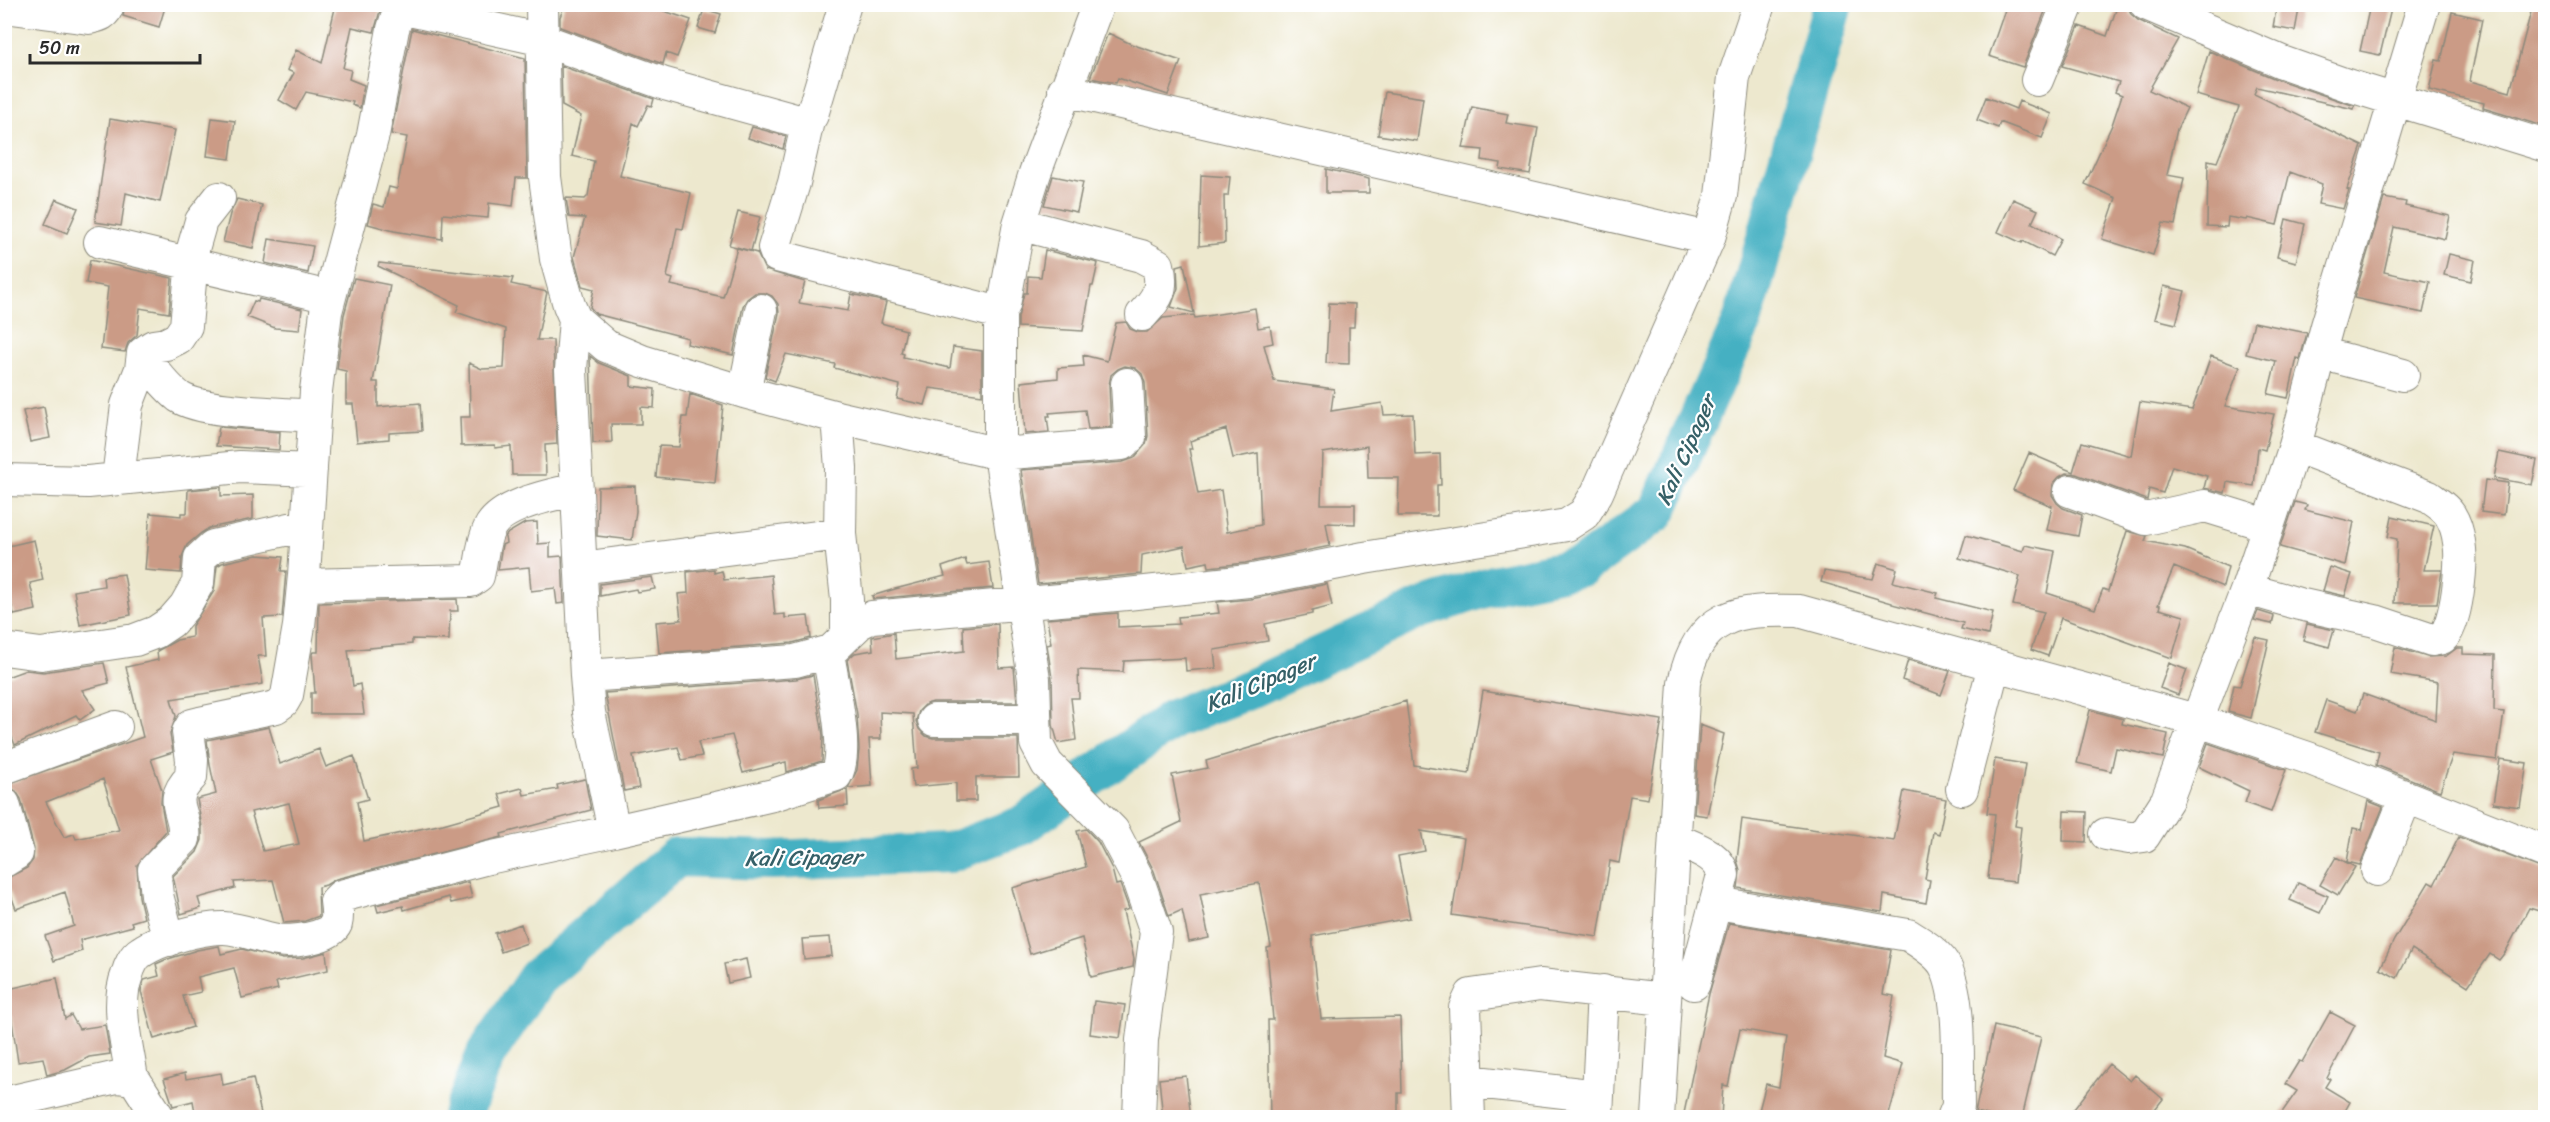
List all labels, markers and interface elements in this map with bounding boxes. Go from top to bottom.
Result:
scale bar [30,27,200,65]
text: 50 m [39,32,80,64]
water label: Kali Cipager [1644,385,1729,511]
water label: Kali Cipager [1199,640,1325,723]
water label: Kali Cipager [744,837,866,878]

